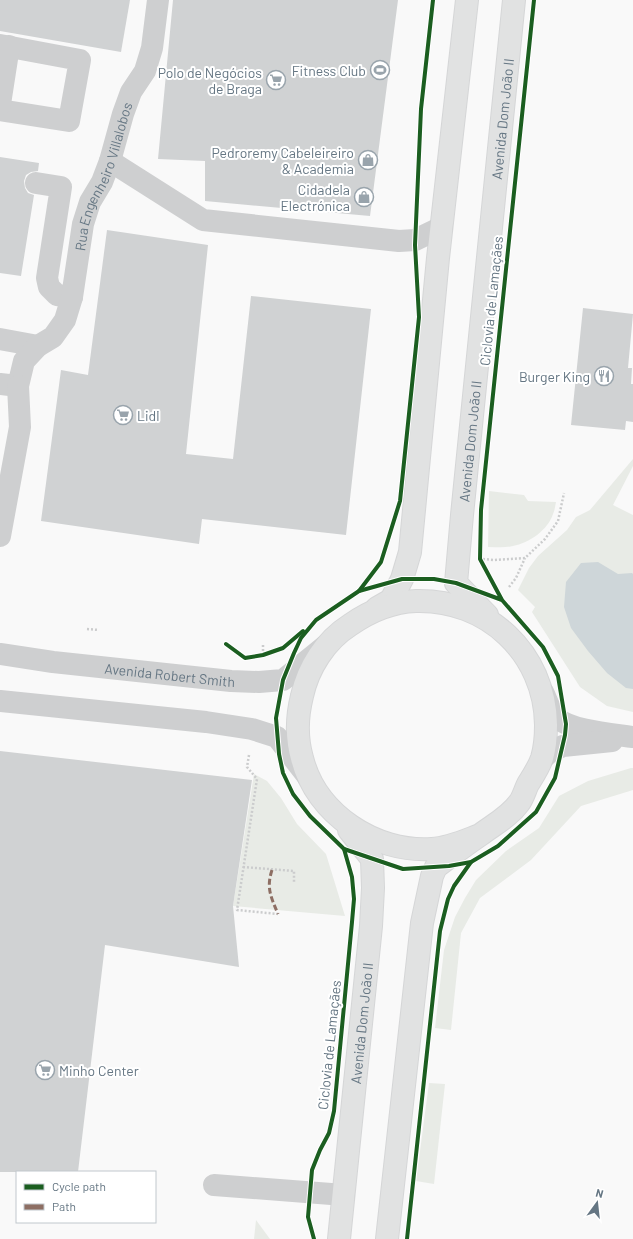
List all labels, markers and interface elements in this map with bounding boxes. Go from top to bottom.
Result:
street label: Avenida Dom João II [487,57,517,180]
sports icon: Fitness Club [369,59,391,81]
place label: Fitness Club [292,62,366,79]
place label: Polo de Negócios de Braga [158,64,262,97]
supermarket icon: Polo de Negócios de Braga [265,69,287,91]
street label: Rua Engenheiro Villalobos [71,99,135,252]
place label: Pedroremy Cabeleireiro & Academia [211,144,354,177]
shop icon: Pedroremy Cabeleireiro & Academia [357,149,379,171]
place label: Cidadela Electrónica [280,181,350,214]
shop icon: Cidadela Electrónica [353,186,375,208]
street label: Ciclovia de Lamaçães [476,235,506,367]
restaurant icon: Burger King [593,365,615,387]
place label: Burger King [519,368,590,385]
street label: Avenida Dom João II [455,380,484,503]
supermarket icon: Lidl [112,404,134,426]
place label: Lidl [137,407,159,424]
street label: Avenida Robert Smith [104,659,235,690]
street label: Avenida Dom João II [346,962,376,1085]
street label: Ciclovia de Lamaçães [314,979,344,1111]
supermarket icon: Minho Center [34,1059,56,1081]
place label: Minho Center [59,1062,139,1079]
legend [16,1171,156,1223]
text: Cycle path [52,1179,106,1193]
north arrow [577,1183,617,1223]
text: N [594,1186,605,1200]
text: Path [52,1199,76,1213]

